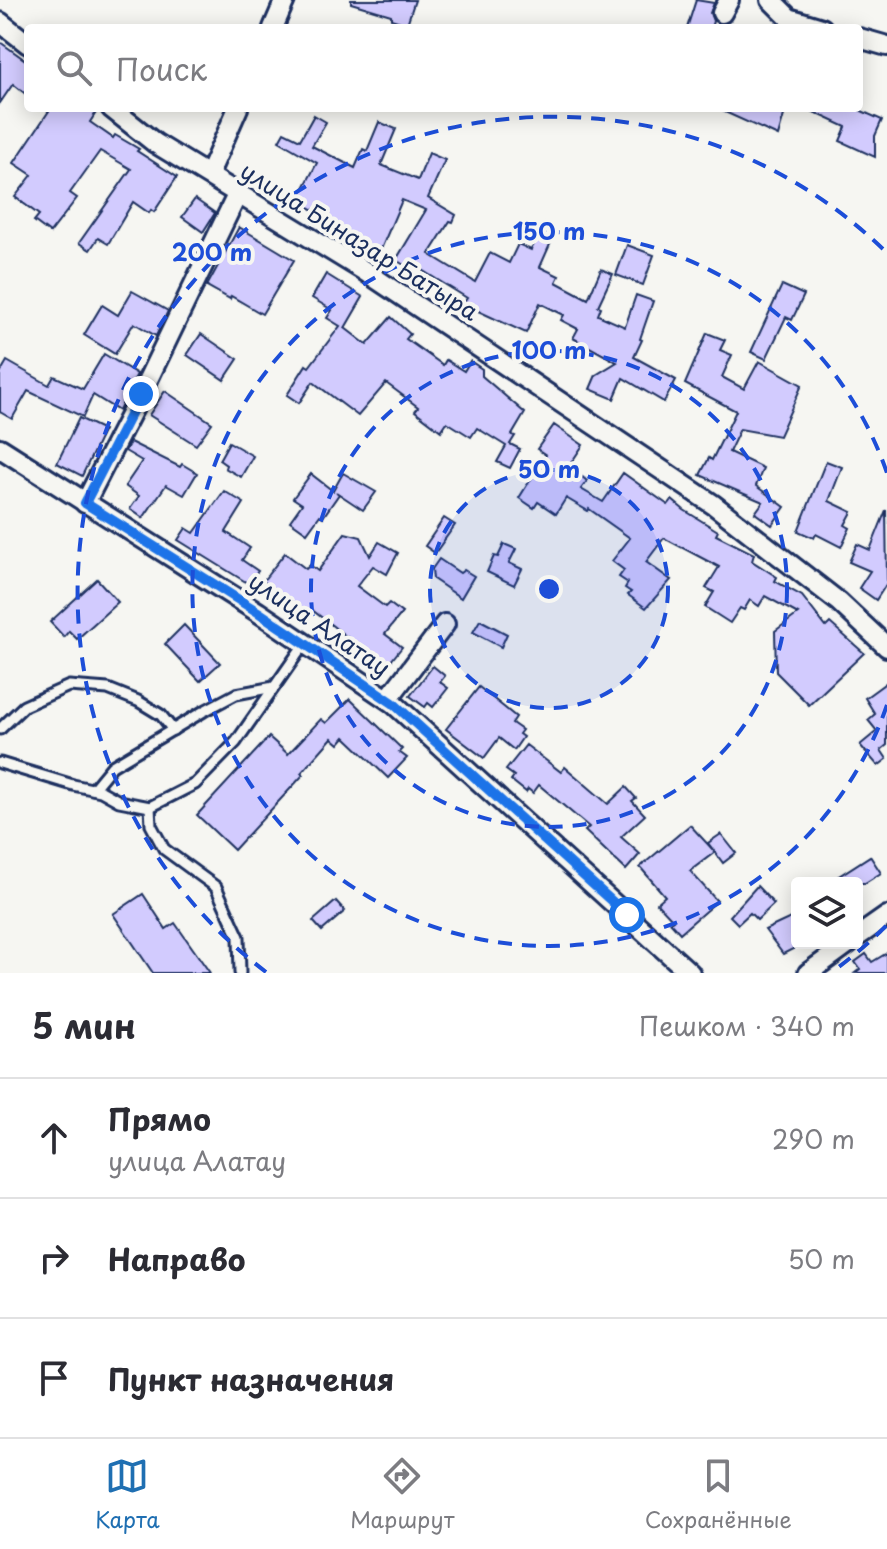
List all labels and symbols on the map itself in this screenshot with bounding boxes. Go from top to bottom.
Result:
street label: улица Биназар Батыра [234,152,486,329]
text: 150 m [513,212,585,248]
text: 200 m [172,233,252,269]
text: 100 m [512,331,586,367]
route end [123,376,159,412]
text: 50 m [518,450,580,486]
street label: улица Алатау [242,562,398,684]
centre of rings [535,575,563,603]
route start [609,897,645,933]

